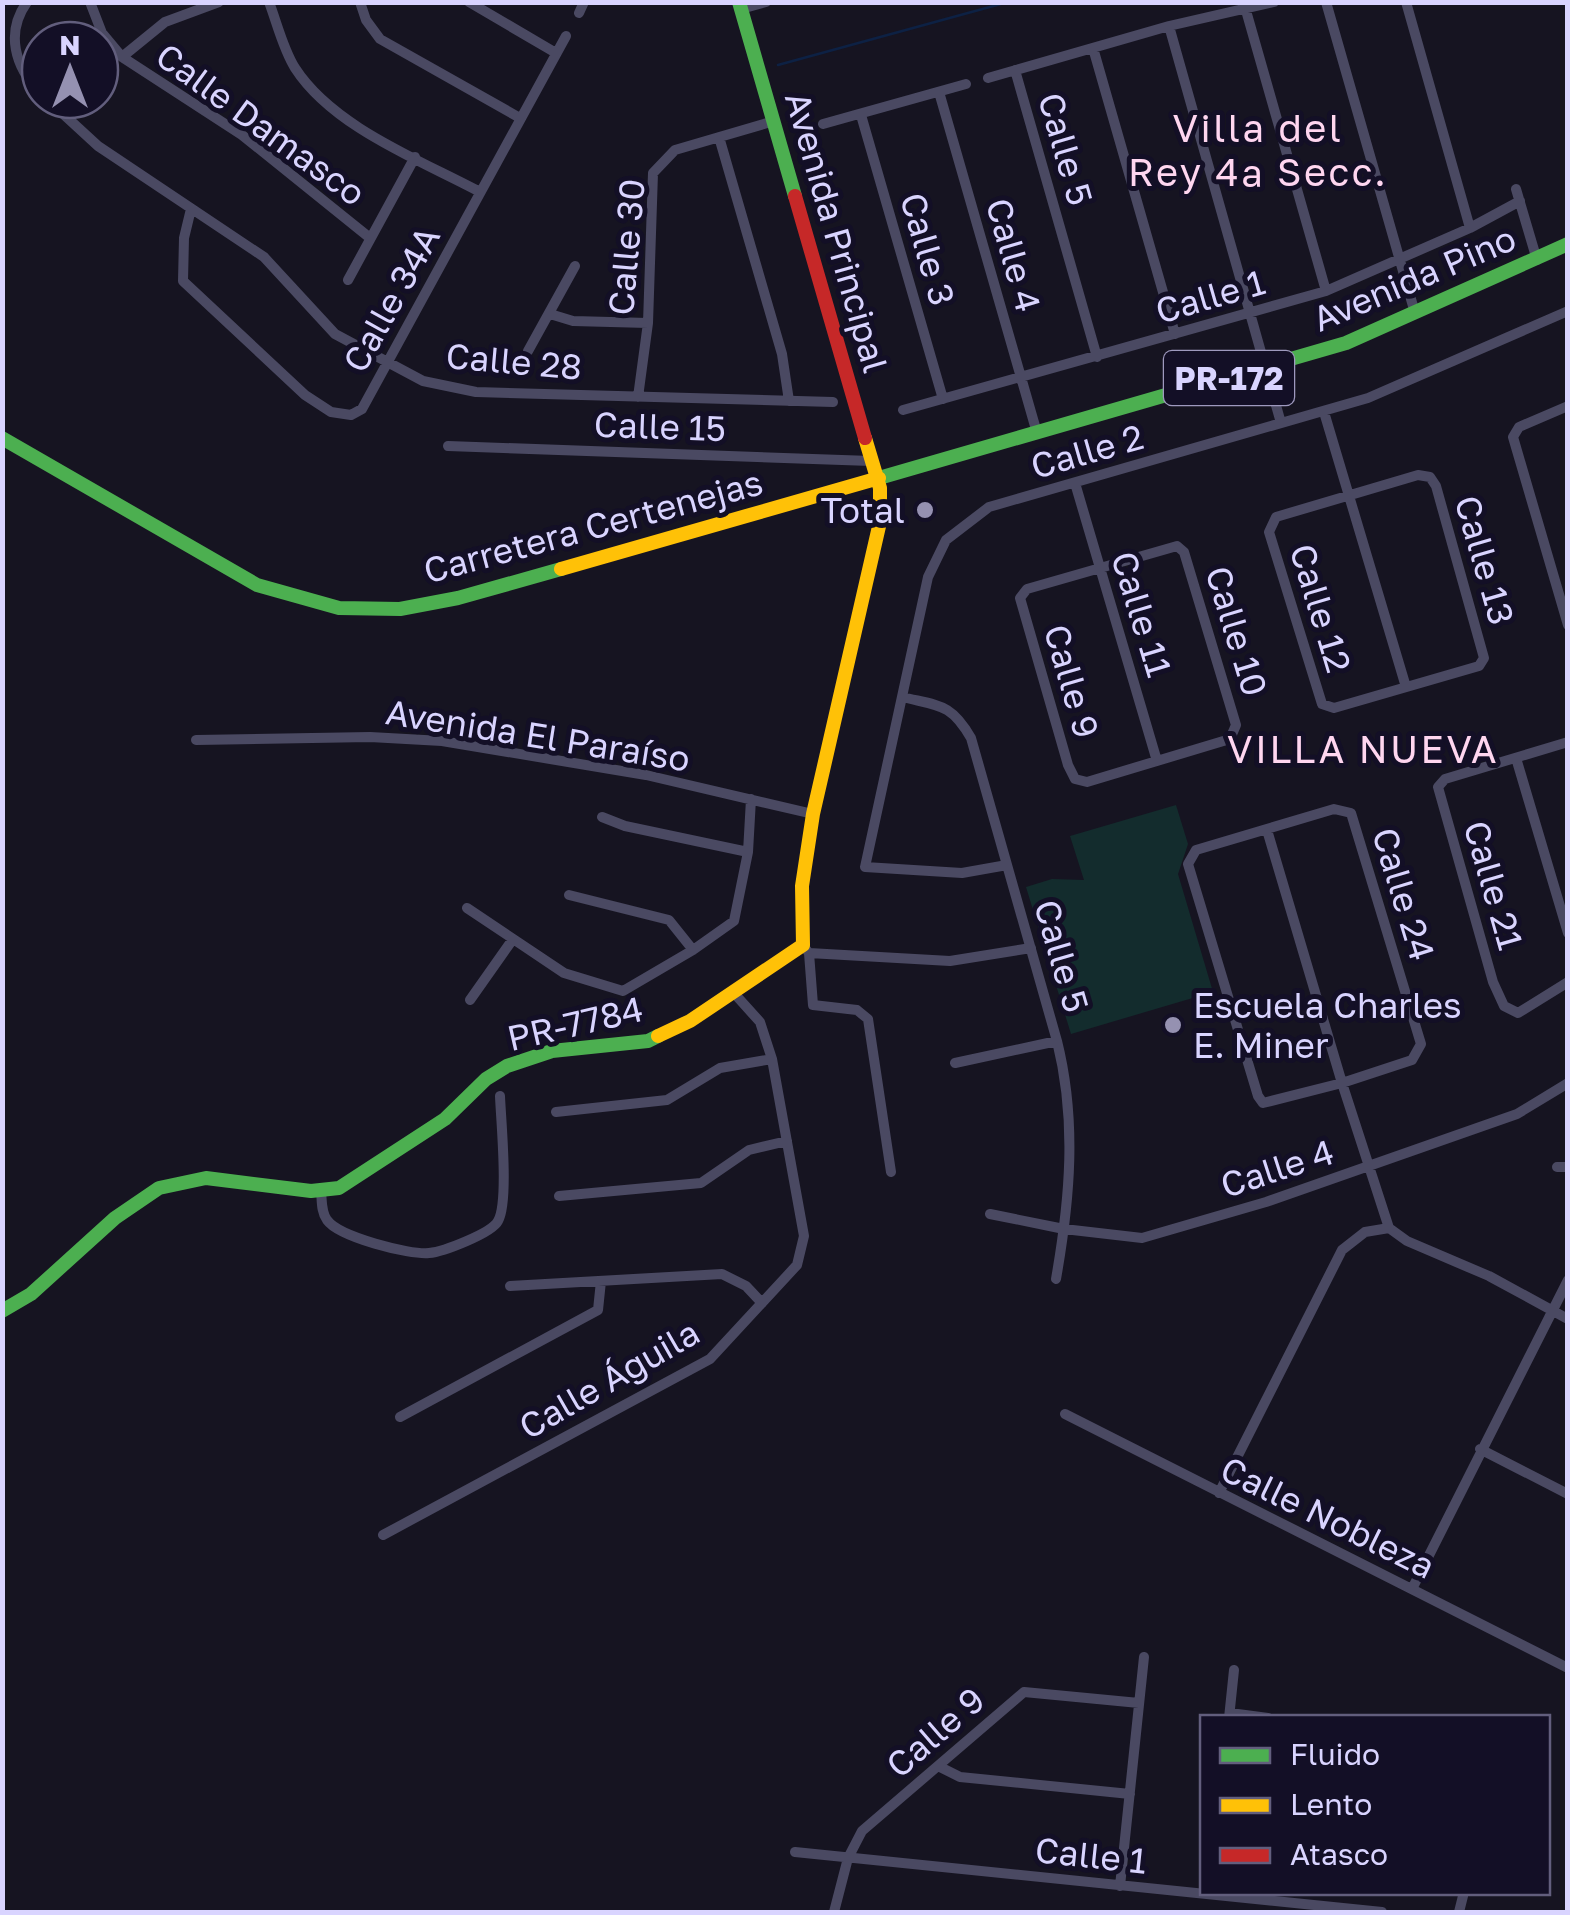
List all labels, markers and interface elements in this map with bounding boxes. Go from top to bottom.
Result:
north arrow [20,20,120,120]
text: N [59,28,81,61]
street label: Calle Damasco [148,34,374,214]
street label: Avenida Principal [777,87,897,377]
street label: Calle 5 [1030,88,1102,210]
district label: Villa del Rey 4ª Secc. [1128,105,1388,194]
street label: Calle 30 [599,177,653,317]
street label: Calle 3 [892,188,964,310]
street label: Calle 4 [978,193,1050,317]
street label: Avenida Pino [1306,216,1522,340]
street label: Calle 34A [334,219,448,379]
street label: Calle 1 [1151,260,1269,332]
street label: Calle 28 [444,334,584,388]
road number: PR-172 [1164,351,1294,405]
street label: Calle 15 [593,403,727,449]
street label: Calle 2 [1026,415,1148,487]
street label: Carretera Certenejas [419,461,767,591]
place label: Total [820,489,905,531]
street label: Calle 13 [1447,491,1523,629]
marker: Total [914,499,936,521]
street label: Calle 12 [1282,539,1360,677]
street label: Calle 11 [1103,546,1181,682]
street label: Calle 10 [1197,561,1277,701]
street label: Calle 9 [1036,620,1108,742]
street label: Avenida El Paraíso [383,690,693,780]
district label: VILLA NUEVA [1227,726,1499,771]
street label: Calle 21 [1456,816,1532,954]
street label: Calle 24 [1364,823,1444,965]
street label: Calle 5 [1026,895,1098,1017]
place label: Escuela Charles E. Miner [1193,984,1462,1066]
street label: PR-7784 [503,987,647,1059]
marker: Escuela Charles E. Miner [1162,1014,1184,1036]
street label: Calle 4 [1215,1130,1339,1206]
street label: Calle Águila [512,1311,706,1447]
street label: Calle Nobleza [1214,1447,1442,1587]
street label: Calle 9 [878,1678,992,1786]
legend [1200,1715,1550,1895]
text: Fluido [1290,1736,1380,1772]
text: Lento [1290,1786,1372,1822]
street label: Calle 1 [1033,1828,1149,1882]
text: Atasco [1290,1836,1388,1872]

